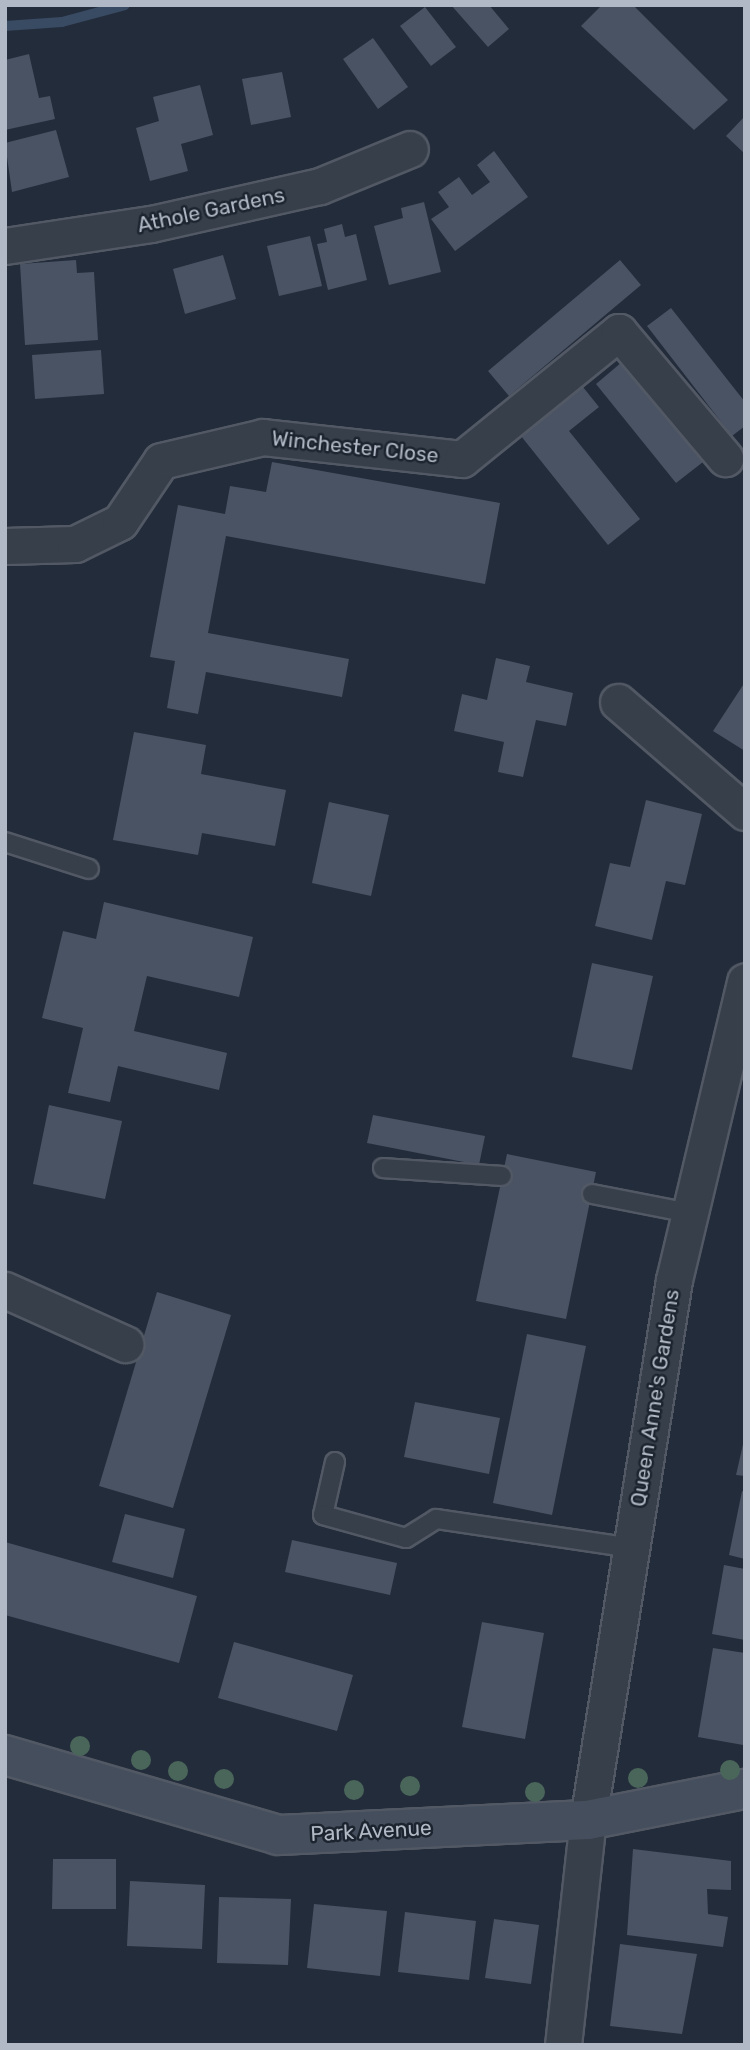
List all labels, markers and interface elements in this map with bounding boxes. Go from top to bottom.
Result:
street label: Athole Gardens [135,182,287,238]
street label: Winchester Close [270,426,440,468]
street label: Queen Anne's Gardens [625,1287,685,1509]
street label: Park Avenue [309,1815,433,1847]

